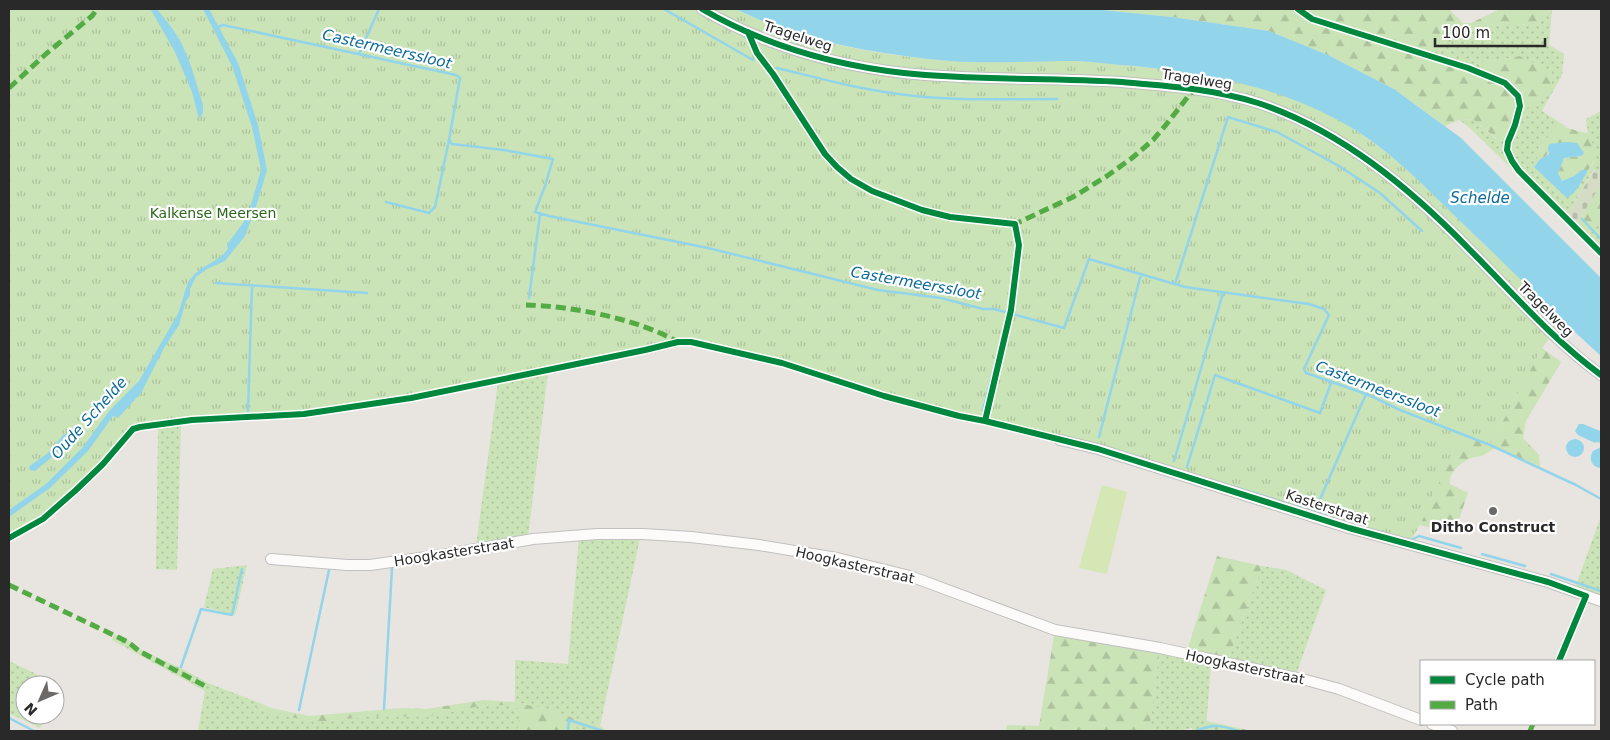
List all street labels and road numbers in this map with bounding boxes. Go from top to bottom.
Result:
street label: Tragelweg [761,17,834,55]
street label: Tragelweg [1160,65,1233,92]
street label: Tragelweg [1514,277,1577,340]
street label: Kasterstraat [1284,486,1371,528]
street label: Hoogkasterstraat [393,535,516,569]
street label: Hoogkasterstraat [794,544,916,587]
street label: Hoogkasterstraat [1184,647,1306,688]

